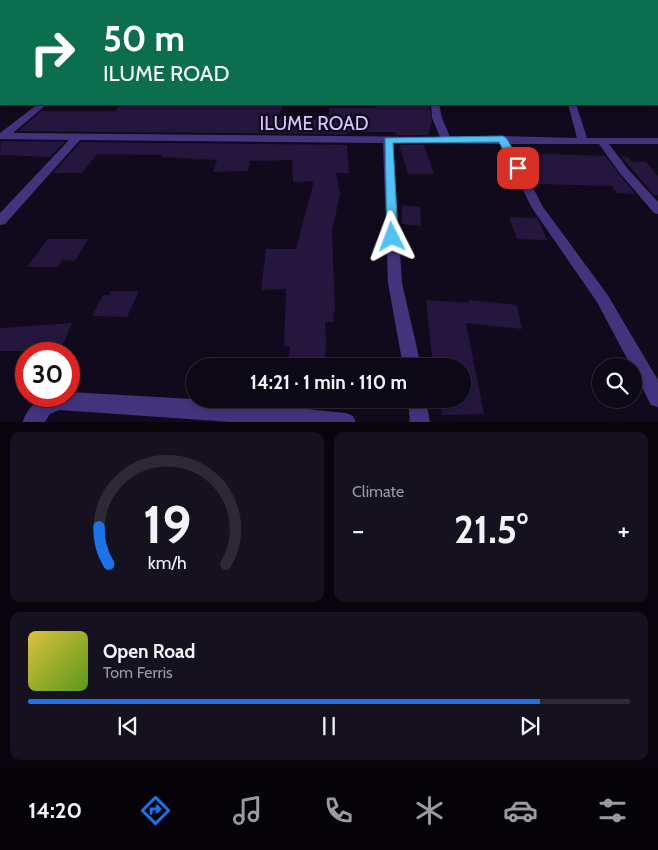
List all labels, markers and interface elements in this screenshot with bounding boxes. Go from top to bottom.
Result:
text: 50 m [103,17,185,60]
icon: right [20,20,85,85]
text: ILUME ROAD [103,60,229,87]
street label: ILUME ROAD [259,112,369,135]
pin [497,147,539,189]
icon: arrive [504,154,532,182]
position arrow [365,210,417,262]
speed limit sign: 30 [15,342,80,407]
map controls [592,358,642,408]
button: search [592,358,642,408]
text: 14:21 · 1 min · 110 m [250,371,407,394]
text: Climate [352,482,404,501]
text: 19 [143,493,191,556]
text: 21.5° [454,506,528,553]
text: − [352,513,364,547]
text: + [618,513,630,547]
text: km/h [147,552,187,573]
text: Open Road [103,640,195,663]
text: Tom Ferris [103,663,173,682]
icon: previous [114,712,142,740]
icon: pause [315,712,343,740]
icon: next [516,712,544,740]
icon: directions [138,793,173,828]
icon: music [230,793,265,828]
icon: phone [321,793,356,828]
icon: climate [412,793,447,828]
icon: car [503,793,538,828]
icon: filters [595,793,630,828]
text: 14:20 [28,797,82,824]

